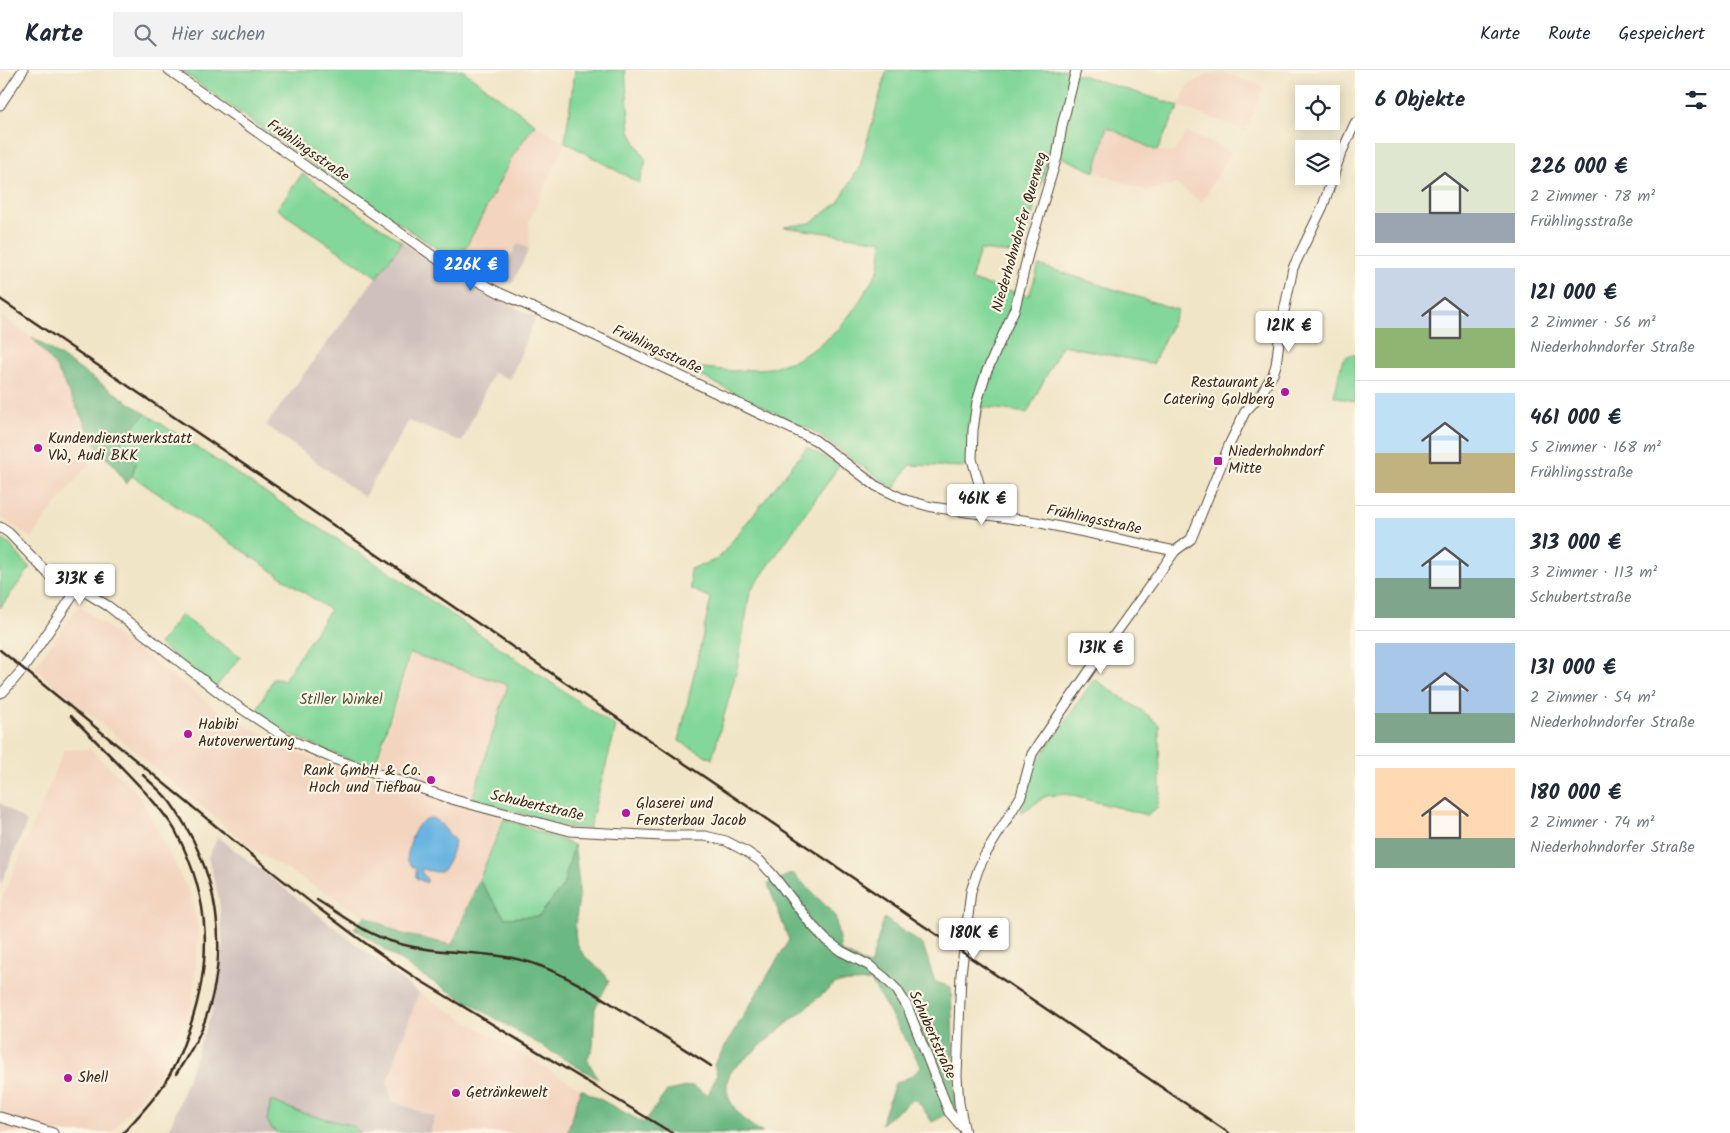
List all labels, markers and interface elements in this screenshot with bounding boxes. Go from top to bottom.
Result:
search box [113,12,463,57]
text: Karte [25,15,83,54]
text: Hier suchen [171,20,265,50]
text: Karte [1480,20,1520,49]
text: Route [1548,20,1591,49]
text: Gespeichert [1619,20,1705,49]
icon: search [131,21,159,49]
text: 6 Objekte [1375,84,1465,117]
map controls [1295,85,1340,185]
button: locate [1295,85,1340,130]
icon: filters [1682,86,1710,114]
street label: Frühlingsstraße [262,113,355,189]
button: layers [1295,140,1340,185]
street label: Niederhohndorfer Querweg [986,149,1054,315]
text: 226 000 € [1530,151,1628,184]
icon: home [1415,163,1475,223]
text: 2 Zimmer · 78 m² [1530,184,1655,209]
text: Frühlingsstraße [1530,209,1633,234]
pin: 226K € [430,250,512,292]
text: 226K € [444,253,498,278]
text: 121 000 € [1530,277,1617,310]
icon: home [1415,288,1475,348]
pin: 121K € [1248,310,1330,353]
text: 2 Zimmer · 56 m² [1530,310,1656,335]
text: 121K € [1267,314,1311,339]
street label: Frühlingsstraße [608,319,706,381]
text: Niederhohndorfer Straße [1530,335,1695,360]
place label: Restaurant & Catering Goldberg [1163,371,1275,412]
marker: Restaurant & Catering Goldberg [1279,386,1291,398]
text: 461 000 € [1530,402,1621,435]
icon: home [1415,413,1475,473]
place label: Kundendienstwerkstatt VW, Audi BKK [48,427,192,468]
text: 5 Zimmer · 168 m² [1530,435,1661,460]
place label: Niederhohndorf Mitte [1228,440,1325,481]
marker: Kundendienstwerkstatt VW, Audi BKK [32,442,44,454]
marker: Niederhohndorf Mitte [1212,455,1224,467]
text: Frühlingsstraße [1530,460,1633,485]
pin: 461K € [941,484,1023,526]
text: 461K € [958,487,1006,512]
street label: Frühlingsstraße [1044,498,1144,542]
text: 313 000 € [1530,527,1621,560]
icon: home [1415,538,1475,598]
text: 3 Zimmer · 113 m² [1530,560,1657,585]
pin: 313K € [39,564,121,606]
text: 313K € [56,567,104,592]
text: Schubertstraße [1530,585,1631,610]
pin: 131K € [1060,632,1142,675]
text: 131K € [1079,636,1123,661]
text: 131 000 € [1530,652,1616,685]
icon: home [1415,663,1475,723]
text: 2 Zimmer · 54 m² [1530,685,1656,710]
park label: Stiller Winkel [299,688,383,712]
text: Niederhohndorfer Straße [1530,710,1695,735]
place label: Habibi Autoverwertung [198,713,295,754]
marker: Habibi Autoverwertung [182,728,194,740]
place label: Rank GmbH & Co. Hoch und Tiefbau [303,759,421,800]
marker: Rank GmbH & Co. Hoch und Tiefbau [425,774,437,786]
text: 180 000 € [1530,777,1621,810]
street label: Schubertstraße [488,784,586,828]
icon: home [1415,788,1475,848]
place label: Glaserei und Fensterbau Jacob [636,792,746,833]
marker: Glaserei und Fensterbau Jacob [620,807,632,819]
text: 2 Zimmer · 74 m² [1530,810,1654,835]
text: Niederhohndorfer Straße [1530,835,1695,860]
pin: 180K € [933,918,1015,960]
text: 180K € [950,921,998,946]
street label: Schubertstraße [902,987,962,1084]
place label: Shell [78,1066,108,1090]
marker: Shell [62,1072,74,1084]
place label: Getränkewelt [466,1081,548,1105]
marker: Getränkewelt [450,1087,462,1099]

